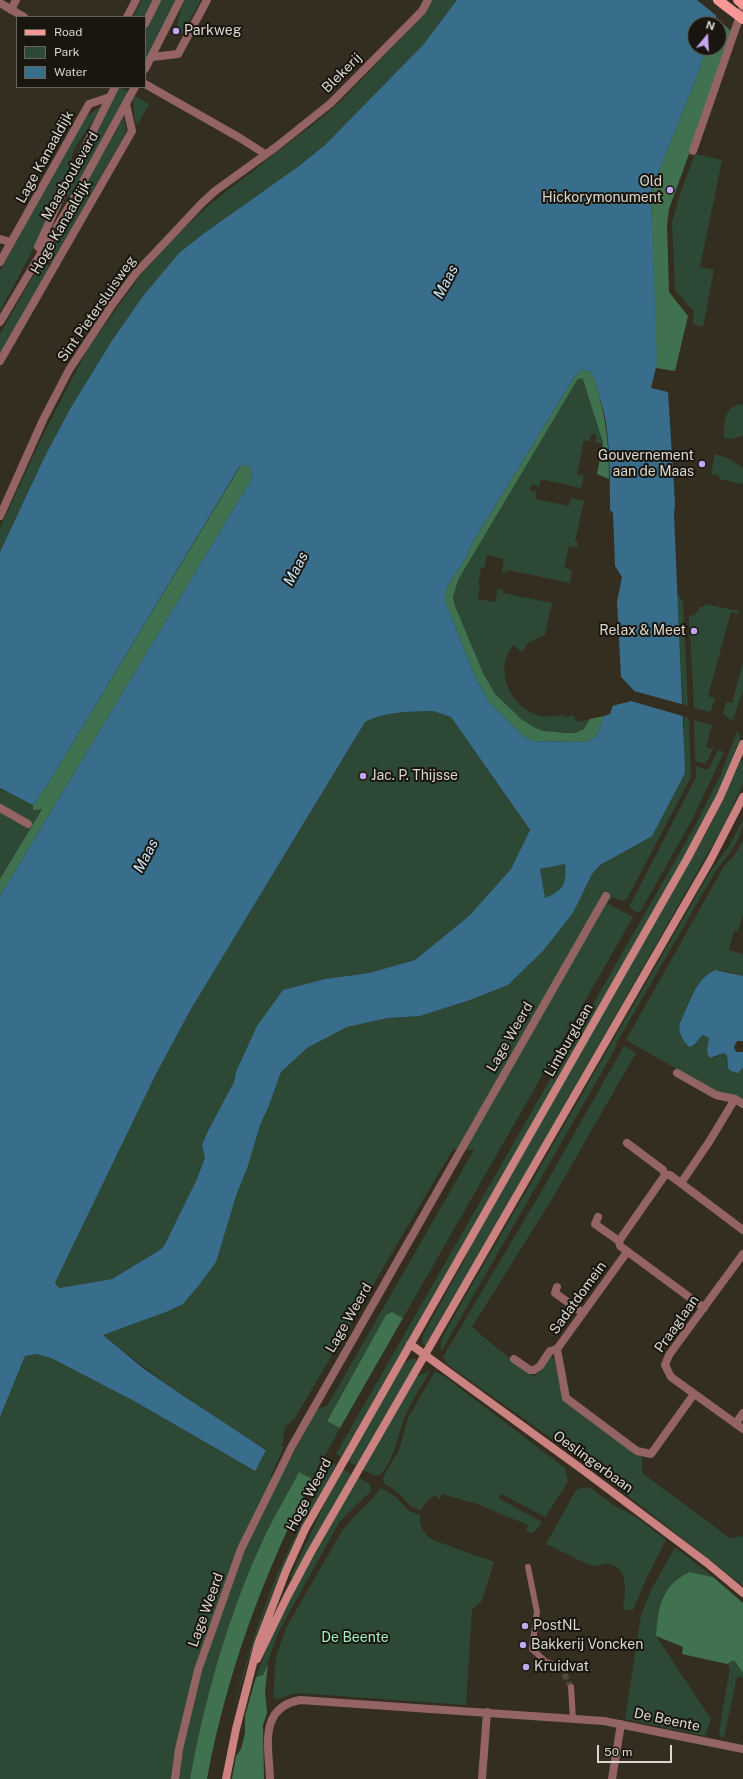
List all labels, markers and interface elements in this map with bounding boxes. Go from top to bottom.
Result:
legend [16,16,146,88]
north arrow [687,16,727,56]
text: N [704,18,716,33]
place label: Parkweg [184,23,241,39]
text: Road [54,25,82,39]
marker: Parkweg [171,26,181,36]
text: Park [54,45,80,59]
street label: Blekerij [319,50,365,96]
text: Water [54,65,87,79]
street label: Lage Kanaaldijk [13,108,77,206]
street label: Maasboulevard [38,129,102,223]
place label: Old Hickorymonument [542,174,662,206]
street label: Hoge Kanaaldijk [27,177,95,277]
marker: Old Hickorymonument [665,185,675,195]
street label: Sint Pietersluisweg [54,253,140,365]
water label: Maas [430,262,462,302]
place label: Gouvernement aan de Maas [598,448,694,480]
marker: Gouvernement aan de Maas [697,459,707,469]
water label: Maas [280,549,312,589]
place label: Relax & Meet [599,623,686,639]
marker: Relax & Meet [689,626,699,636]
place label: Jac. P. Thijsse [371,768,458,784]
marker: Jac. P. Thijsse [358,771,368,781]
water label: Maas [130,836,162,876]
street label: Lage Weerd [483,999,537,1075]
street label: Limburglaan [541,1000,597,1080]
street label: Sadatdomein [546,1258,610,1338]
street label: Lage Weerd [322,1280,376,1356]
street label: Praaglaan [651,1292,703,1356]
street label: Oeslingerbaan [550,1427,636,1497]
street label: Hoge Weerd [283,1455,335,1535]
street label: Lage Weerd [185,1571,227,1649]
place label: PostNL [533,1618,581,1634]
marker: PostNL [520,1621,530,1631]
park label: De Beente [321,1630,389,1646]
place label: Bakkerij Voncken [531,1637,643,1653]
marker: Bakkerij Voncken [518,1640,528,1650]
place label: Kruidvat [534,1659,589,1675]
marker: Kruidvat [521,1662,531,1672]
street label: De Beente [632,1705,702,1735]
scale bar [599,1737,674,1763]
text: 50 m [604,1745,632,1759]

